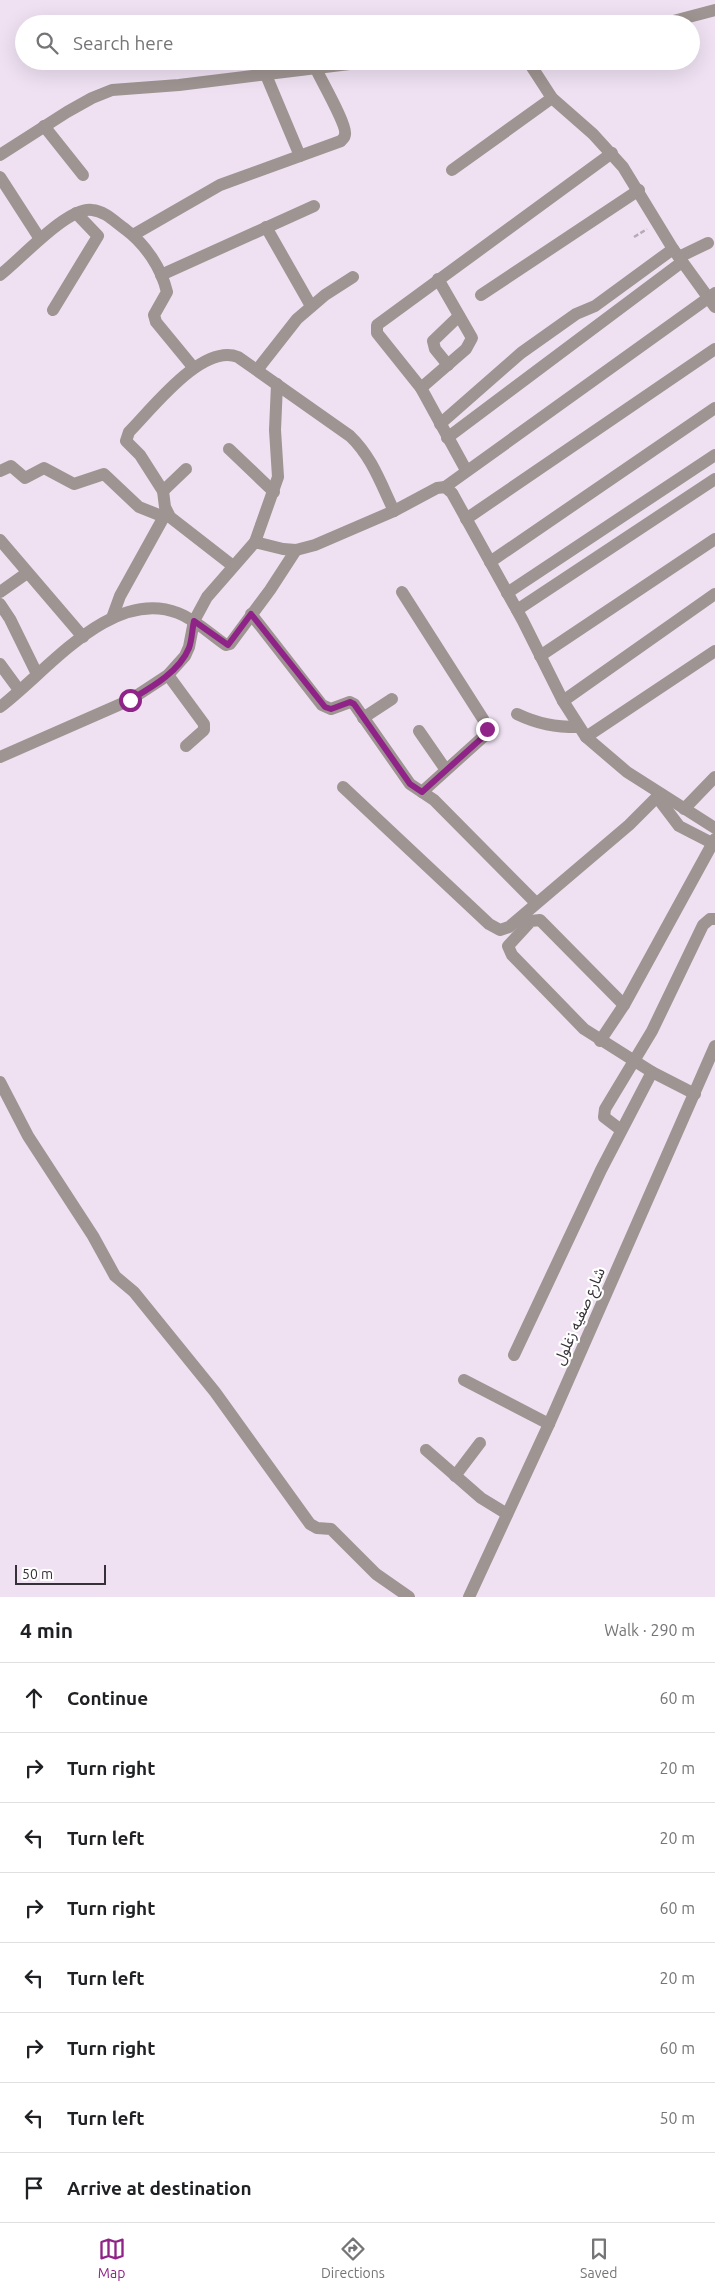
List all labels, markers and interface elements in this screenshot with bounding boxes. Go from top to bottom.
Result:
search box [15,15,700,70]
icon: search [33,29,61,57]
text: Search here [73,32,173,54]
route start [119,689,142,712]
route end [476,718,499,741]
street label: شارع صفيه زغلول [550,1265,612,1369]
scale bar [15,1562,106,1585]
text: 50 m [22,1566,53,1582]
text: 4 min [20,1618,73,1642]
text: Walk · 290 m [604,1621,695,1639]
icon: ahead [20,1684,48,1712]
text: Continue [67,1687,148,1709]
text: 60 m [659,1689,695,1707]
icon: right [20,1754,48,1782]
text: Turn right [67,1757,155,1779]
text: 20 m [659,1759,695,1777]
icon: left [20,1824,48,1852]
text: Turn left [67,1827,145,1849]
text: 20 m [659,1829,695,1847]
icon: right [20,1894,48,1922]
text: Turn right [67,1897,155,1919]
text: 60 m [659,1899,695,1917]
icon: left [20,1964,48,1992]
text: Turn left [67,1967,145,1989]
text: 20 m [659,1969,695,1987]
icon: right [20,2034,48,2062]
text: Turn right [67,2037,155,2059]
text: 60 m [659,2039,695,2057]
icon: left [20,2104,48,2132]
text: Turn left [67,2107,145,2129]
text: 50 m [659,2109,695,2127]
icon: arrive [20,2174,48,2202]
text: Arrive at destination [67,2177,252,2199]
tab: Map [98,2235,126,2281]
tab: Directions [321,2235,385,2281]
tab: Saved [580,2235,617,2281]

